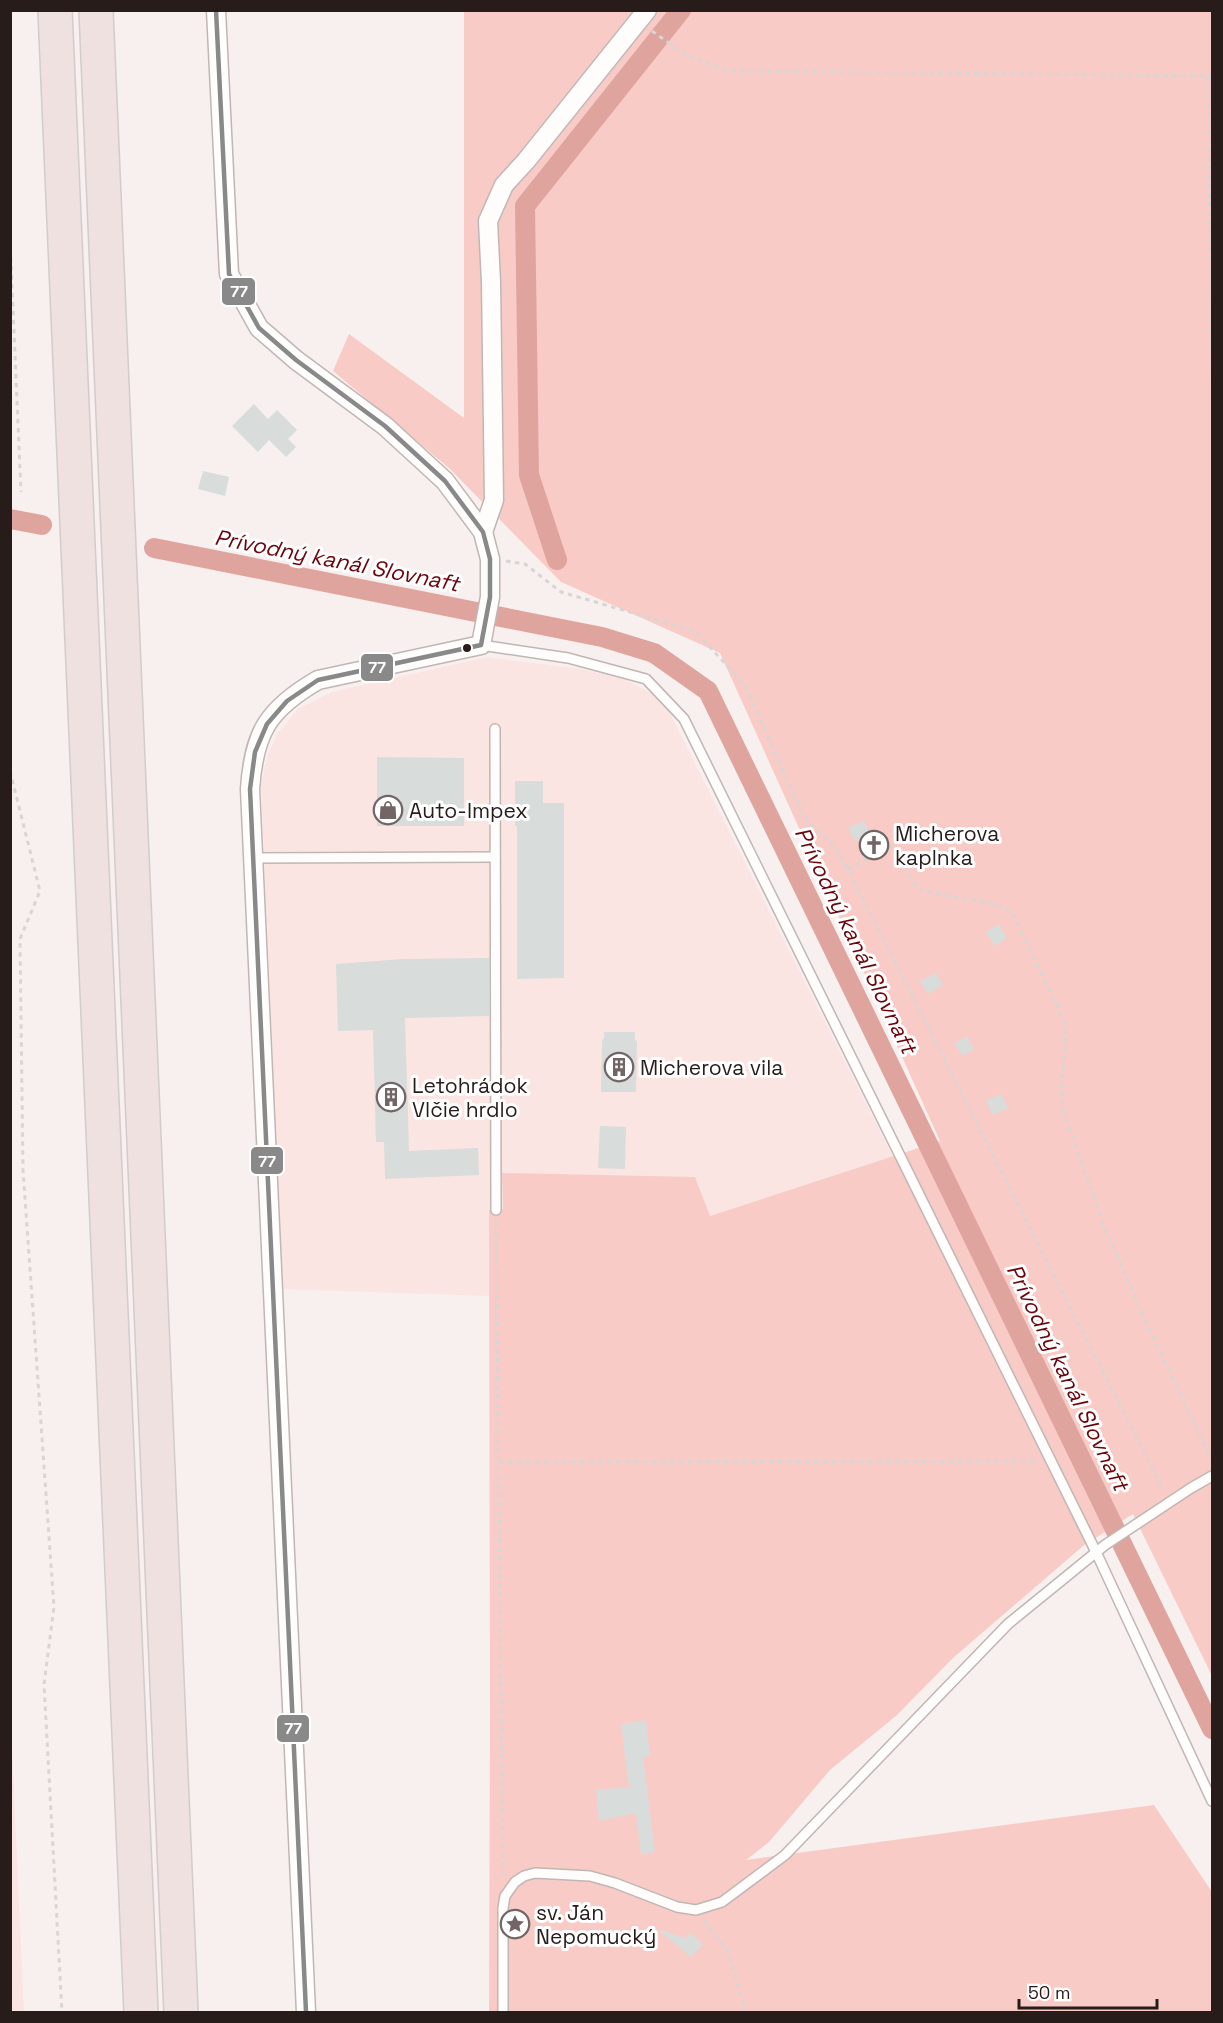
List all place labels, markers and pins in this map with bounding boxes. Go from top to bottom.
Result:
unlabelled marker [461,642,473,654]
shop icon: Auto-Impex [372,794,404,826]
place label: Auto-Impex [409,797,528,824]
place label: Micherova kaplnka [895,820,999,871]
church icon: Micherova kaplnka [858,829,890,861]
building icon: Micherova vila [603,1051,635,1083]
place label: Micherova vila [640,1054,783,1081]
place label: Letohrádok Vlčie hrdlo [412,1072,528,1123]
building icon: Letohrádok Vlčie hrdlo [375,1081,407,1113]
place label: sv. Ján Nepomucký [536,1899,656,1950]
place icon: sv. Ján Nepomucký [499,1908,531,1940]

